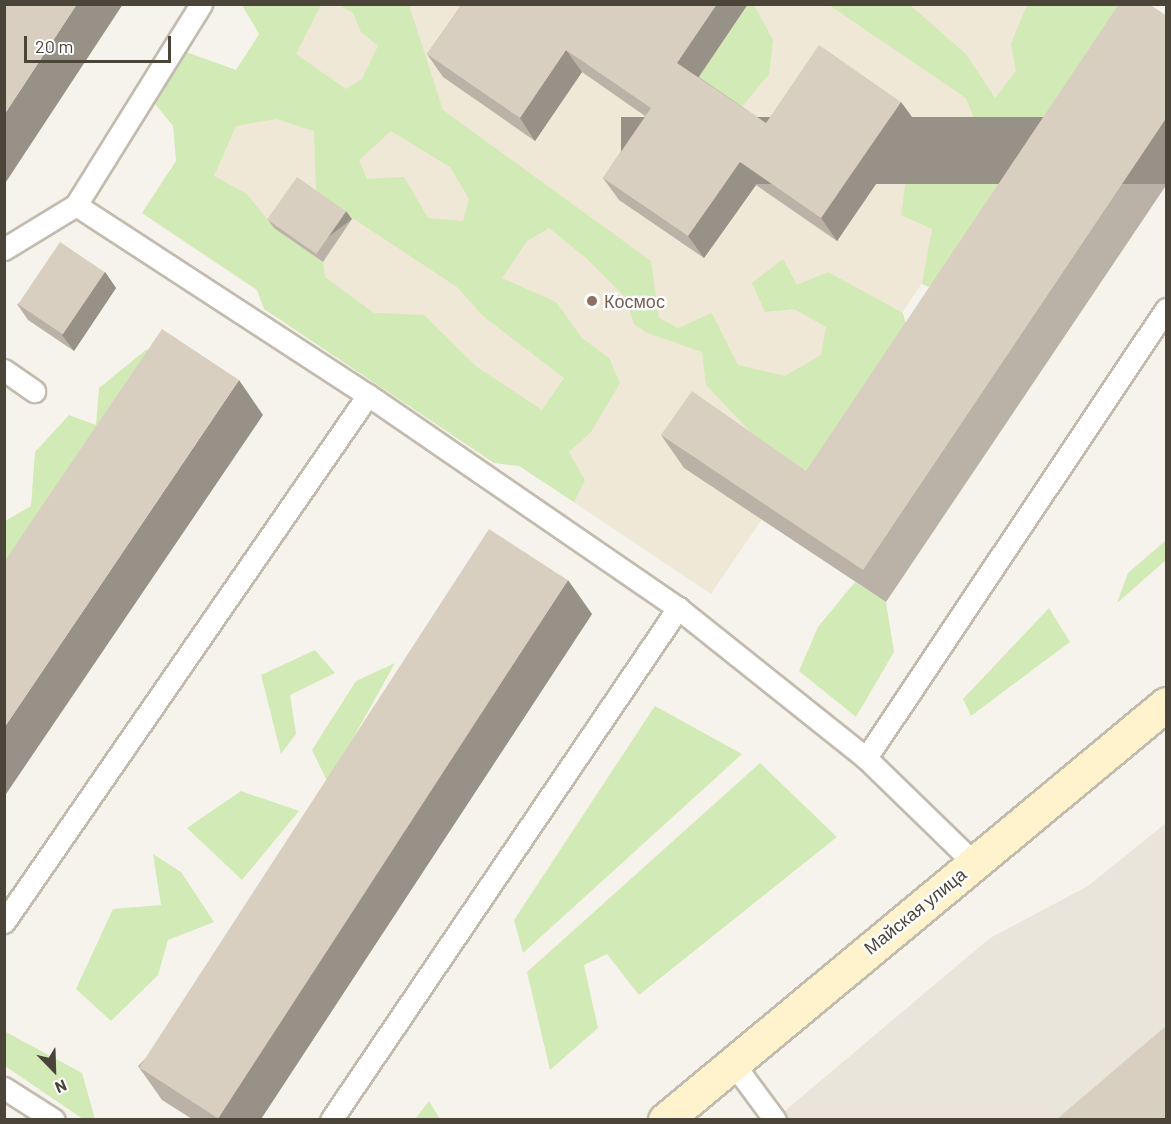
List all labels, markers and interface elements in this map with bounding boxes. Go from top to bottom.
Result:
scale bar [27,24,174,62]
text: 20 m [35,35,73,57]
place label: Космос [604,290,665,312]
marker: Космос [585,294,599,308]
street label: Майская улица [859,863,971,959]
north arrow [24,1040,84,1100]
text: N [53,1076,70,1098]

